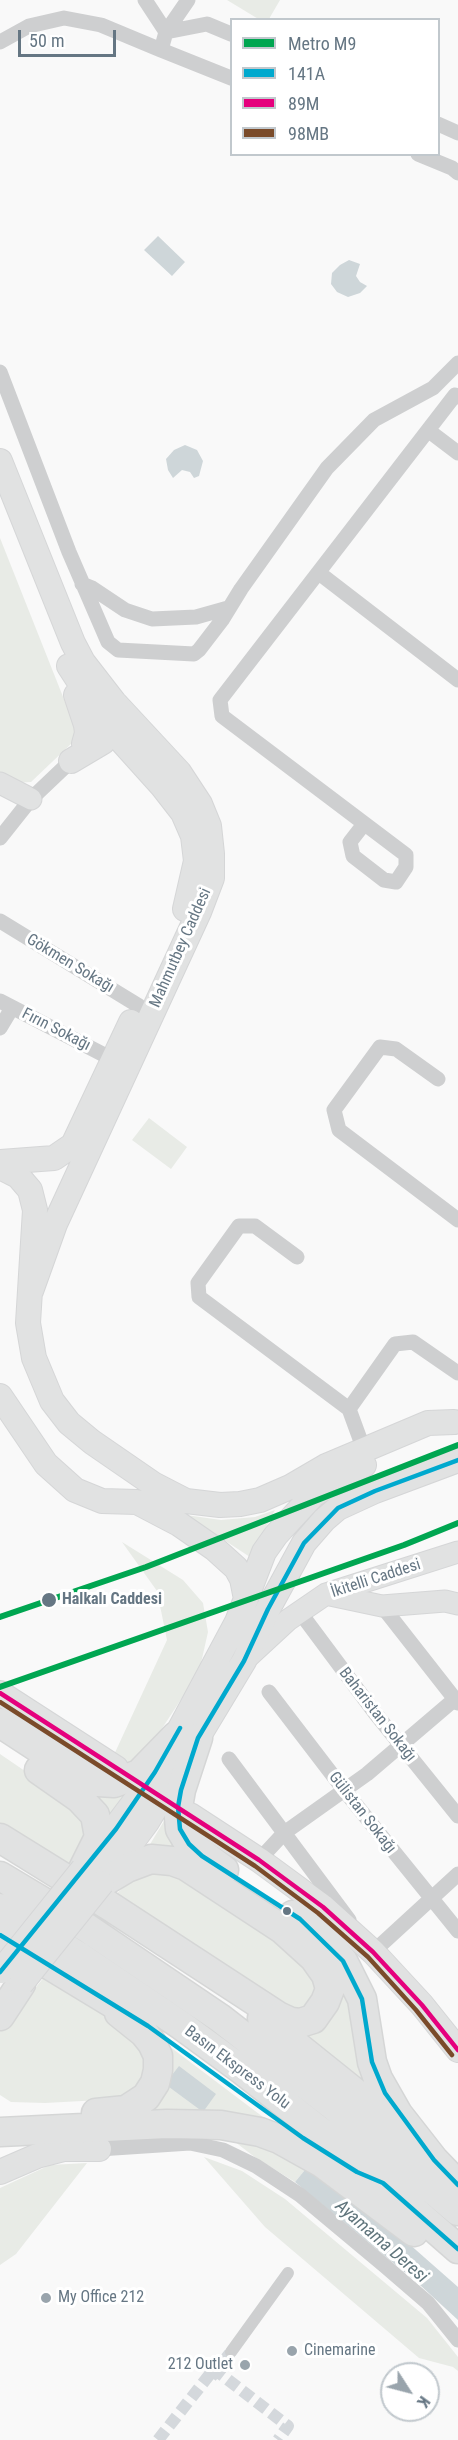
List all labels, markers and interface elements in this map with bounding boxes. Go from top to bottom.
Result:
scale bar [21,18,118,56]
legend [230,18,440,156]
text: 50 m [29,30,64,51]
text: Metro M9 [288,33,356,54]
text: 141A [288,63,325,84]
text: 89M [288,93,319,114]
text: 98MB [288,123,329,144]
street label: Mahmutbey Caddesi [146,885,216,1011]
street label: Gökmen Sokağı [23,930,117,998]
street label: Fırın Sokağı [19,1005,93,1055]
street label: İkitelli Caddesi [329,1556,423,1602]
place label: Halkalı Caddesi [62,1590,162,1610]
marker: Halkalı Caddesi [40,1591,58,1609]
street label: Baharistan Sokağı [334,1664,420,1766]
street label: Gülistan Sokağı [324,1768,400,1858]
unlabelled marker [281,1905,293,1917]
street label: Basın Ekspress Yolu [180,2022,294,2114]
water label: Ayamama Deresi [330,2196,432,2288]
place label: My Office 212 [58,2288,144,2308]
marker: My Office 212 [39,2291,53,2305]
place label: Cinemarine [304,2341,376,2361]
marker: Cinemarine [285,2344,299,2358]
place label: 212 Outlet [168,2355,233,2375]
marker: 212 Outlet [238,2358,252,2372]
north arrow [380,2362,440,2422]
text: K [413,2393,434,2411]

